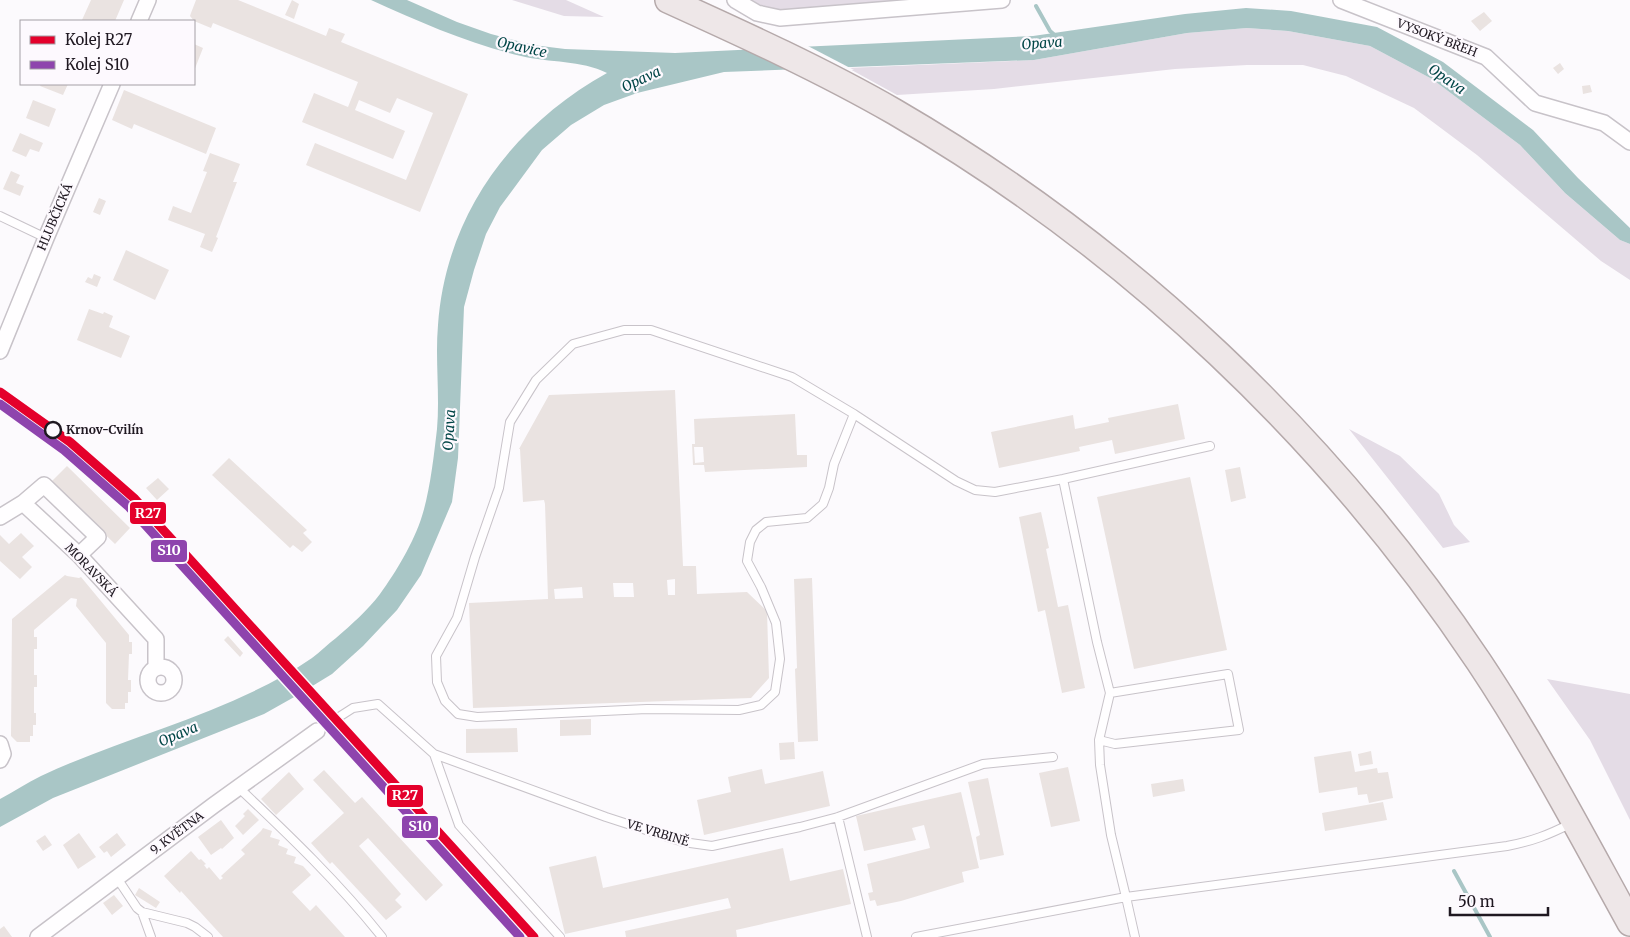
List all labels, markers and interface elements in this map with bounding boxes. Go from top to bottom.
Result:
street label: VYSOKÝ BŘEH [1394,14,1480,60]
legend [20,20,195,85]
text: Kolej R27 [65,30,133,49]
water label: Opavice [495,33,549,61]
water label: Opava [1021,33,1063,53]
text: Kolej S10 [65,55,129,74]
water label: Opava [1425,60,1469,98]
water label: Opava [619,62,663,96]
street label: HLUBČICKÁ [33,180,76,253]
water label: Opava [439,409,459,451]
marker: Krnov-Cvilín [44,421,62,439]
place label: Krnov-Cvilín [66,422,143,437]
line badge: R27 [129,501,167,525]
text: R27 [135,504,161,522]
line badge: S10 [150,539,188,563]
street label: MORAVSKÁ [62,540,121,600]
text: S10 [157,541,181,559]
water label: Opava [156,718,200,750]
line badge: R27 [386,784,424,808]
text: R27 [392,786,418,804]
street label: 9. KVĚTNA [146,807,207,857]
line badge: S10 [401,815,439,839]
street label: VE VRBINĚ [624,815,692,849]
text: S10 [408,817,432,835]
scale bar [1450,884,1548,916]
text: 50 m [1458,892,1495,911]

